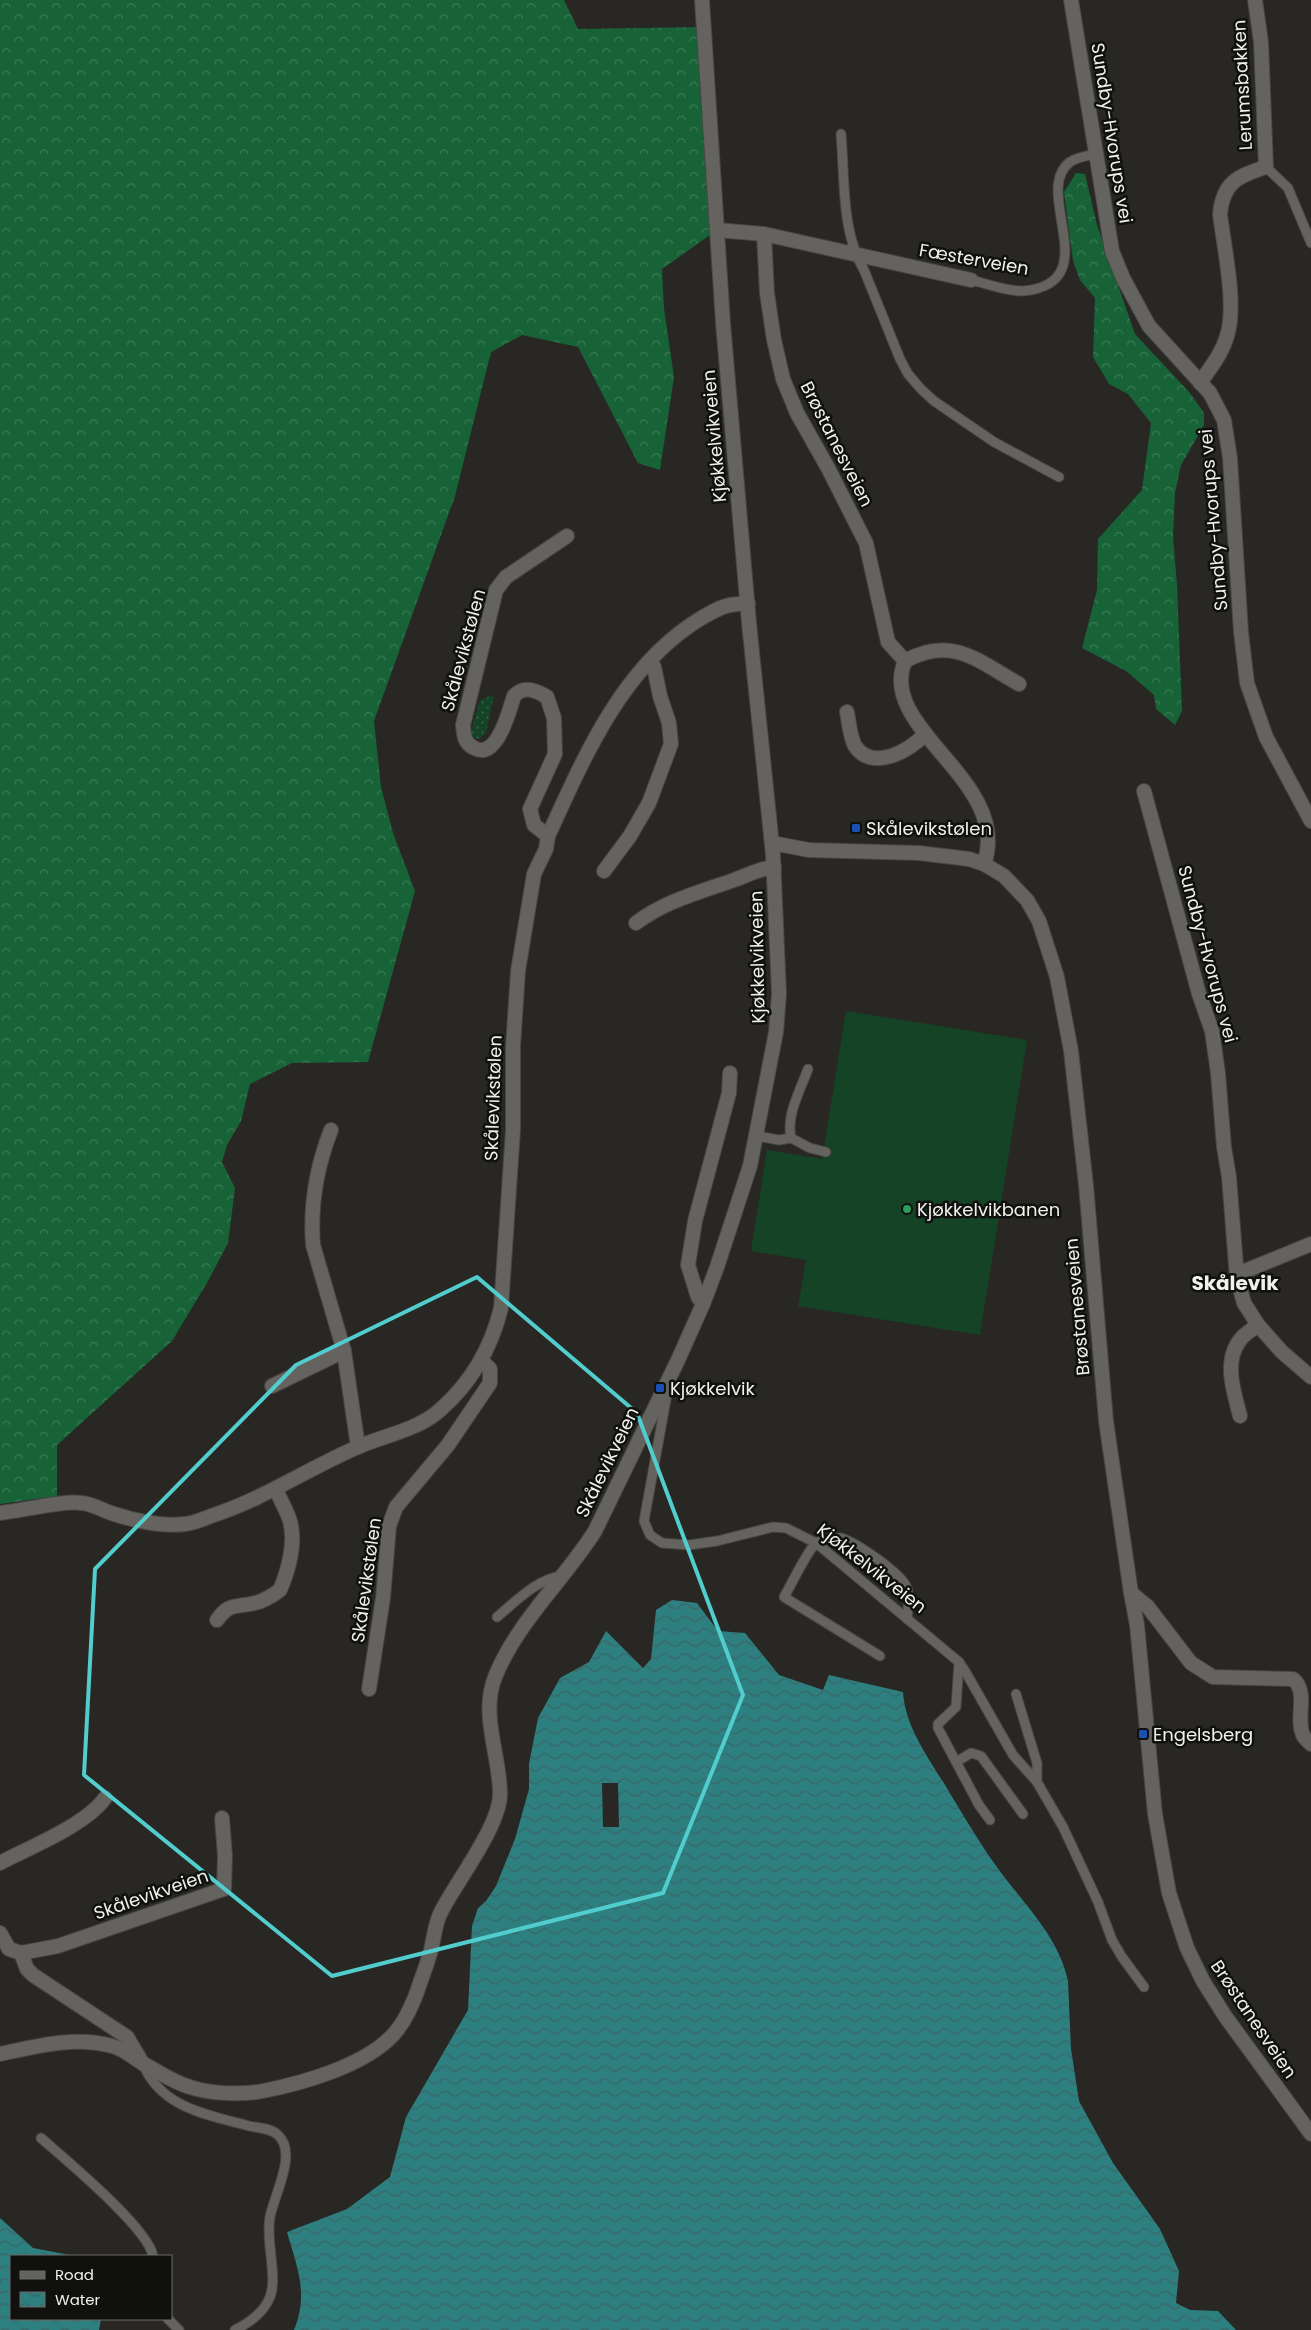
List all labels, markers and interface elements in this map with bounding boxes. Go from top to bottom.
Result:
street label: Lerumsbakken [1226,19,1258,151]
street label: Sundby-Hvorups vei [1085,41,1139,225]
street label: Fæsterveien [917,237,1031,281]
street label: Kjøkkelvikveien [696,369,732,503]
street label: Brøstanesveien [795,377,879,511]
street label: Sundby-Hvorups vei [1193,428,1233,612]
street label: Skålevikstølen [435,586,491,714]
place label: Skålevikstølen [866,816,992,841]
marker: Skålevikstølen [850,822,862,834]
street label: Sundby-Hvorups vei [1172,863,1244,1045]
street label: Kjøkkelvikveien [743,890,771,1024]
street label: Skålevikstølen [478,1035,508,1161]
place label: Kjøkkelvikbanen [917,1197,1060,1222]
marker: Kjøkkelvikbanen [901,1203,913,1215]
street label: Brøstanesveien [1059,1237,1095,1377]
district label: Skålevik [1191,1269,1279,1297]
place label: Kjøkkelvik [670,1376,755,1401]
marker: Kjøkkelvik [654,1382,666,1394]
street label: Skålevikveien [570,1403,644,1521]
street label: Skålevikstølen [345,1516,387,1644]
street label: Kjøkkelvikveien [812,1517,932,1619]
place label: Engelsberg [1153,1722,1253,1747]
marker: Engelsberg [1137,1728,1149,1740]
street label: Skålevikveien [90,1863,212,1925]
street label: Brøstanesveien [1205,1955,1303,2083]
legend [10,2255,172,2320]
text: Road [55,2264,94,2285]
text: Water [55,2289,101,2310]

